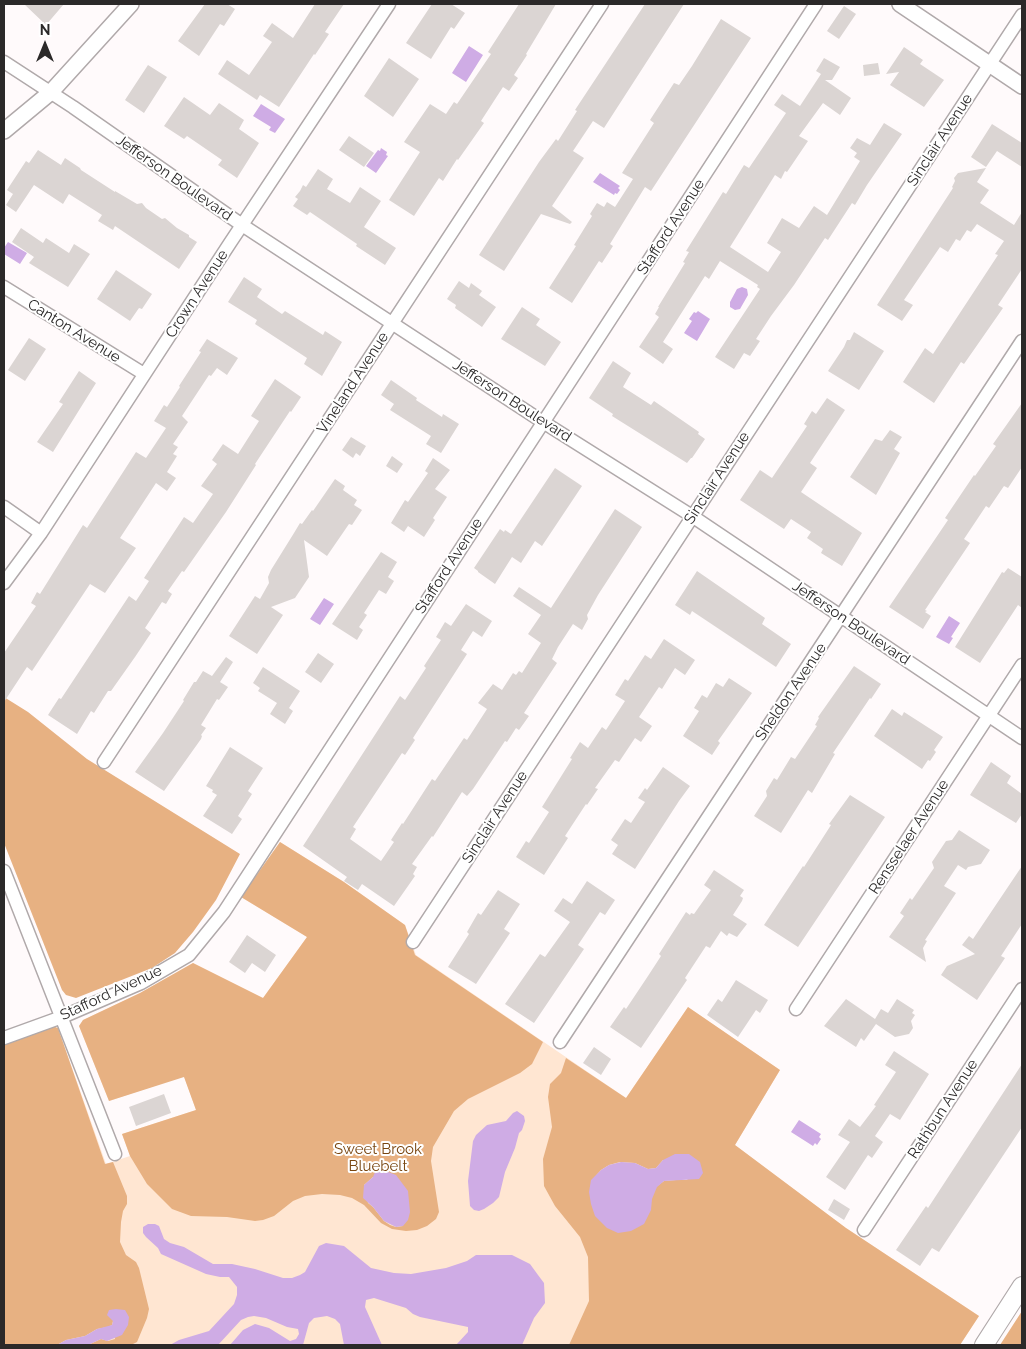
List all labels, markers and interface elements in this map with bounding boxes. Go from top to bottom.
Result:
north arrow [20,20,70,70]
text: N [40,22,50,38]
street label: Sinclair Avenue [903,90,977,190]
street label: Jefferson Boulevard [112,131,236,225]
street label: Stafford Avenue [633,176,709,278]
street label: Crown Avenue [162,247,232,341]
street label: Canton Avenue [24,295,124,367]
street label: Vineland Avenue [313,329,393,437]
street label: Jefferson Boulevard [449,356,575,446]
street label: Sinclair Avenue [680,428,754,528]
street label: Stafford Avenue [411,515,487,617]
street label: Jefferson Boulevard [789,577,913,669]
street label: Sheldon Avenue [752,640,830,744]
street label: Sinclair Avenue [458,767,532,867]
street label: Rensselaer Avenue [865,776,953,898]
street label: Stafford Avenue [57,962,165,1024]
street label: Rathbun Avenue [904,1056,982,1162]
park label: Sweet Brook Bluebelt [334,1140,422,1175]

